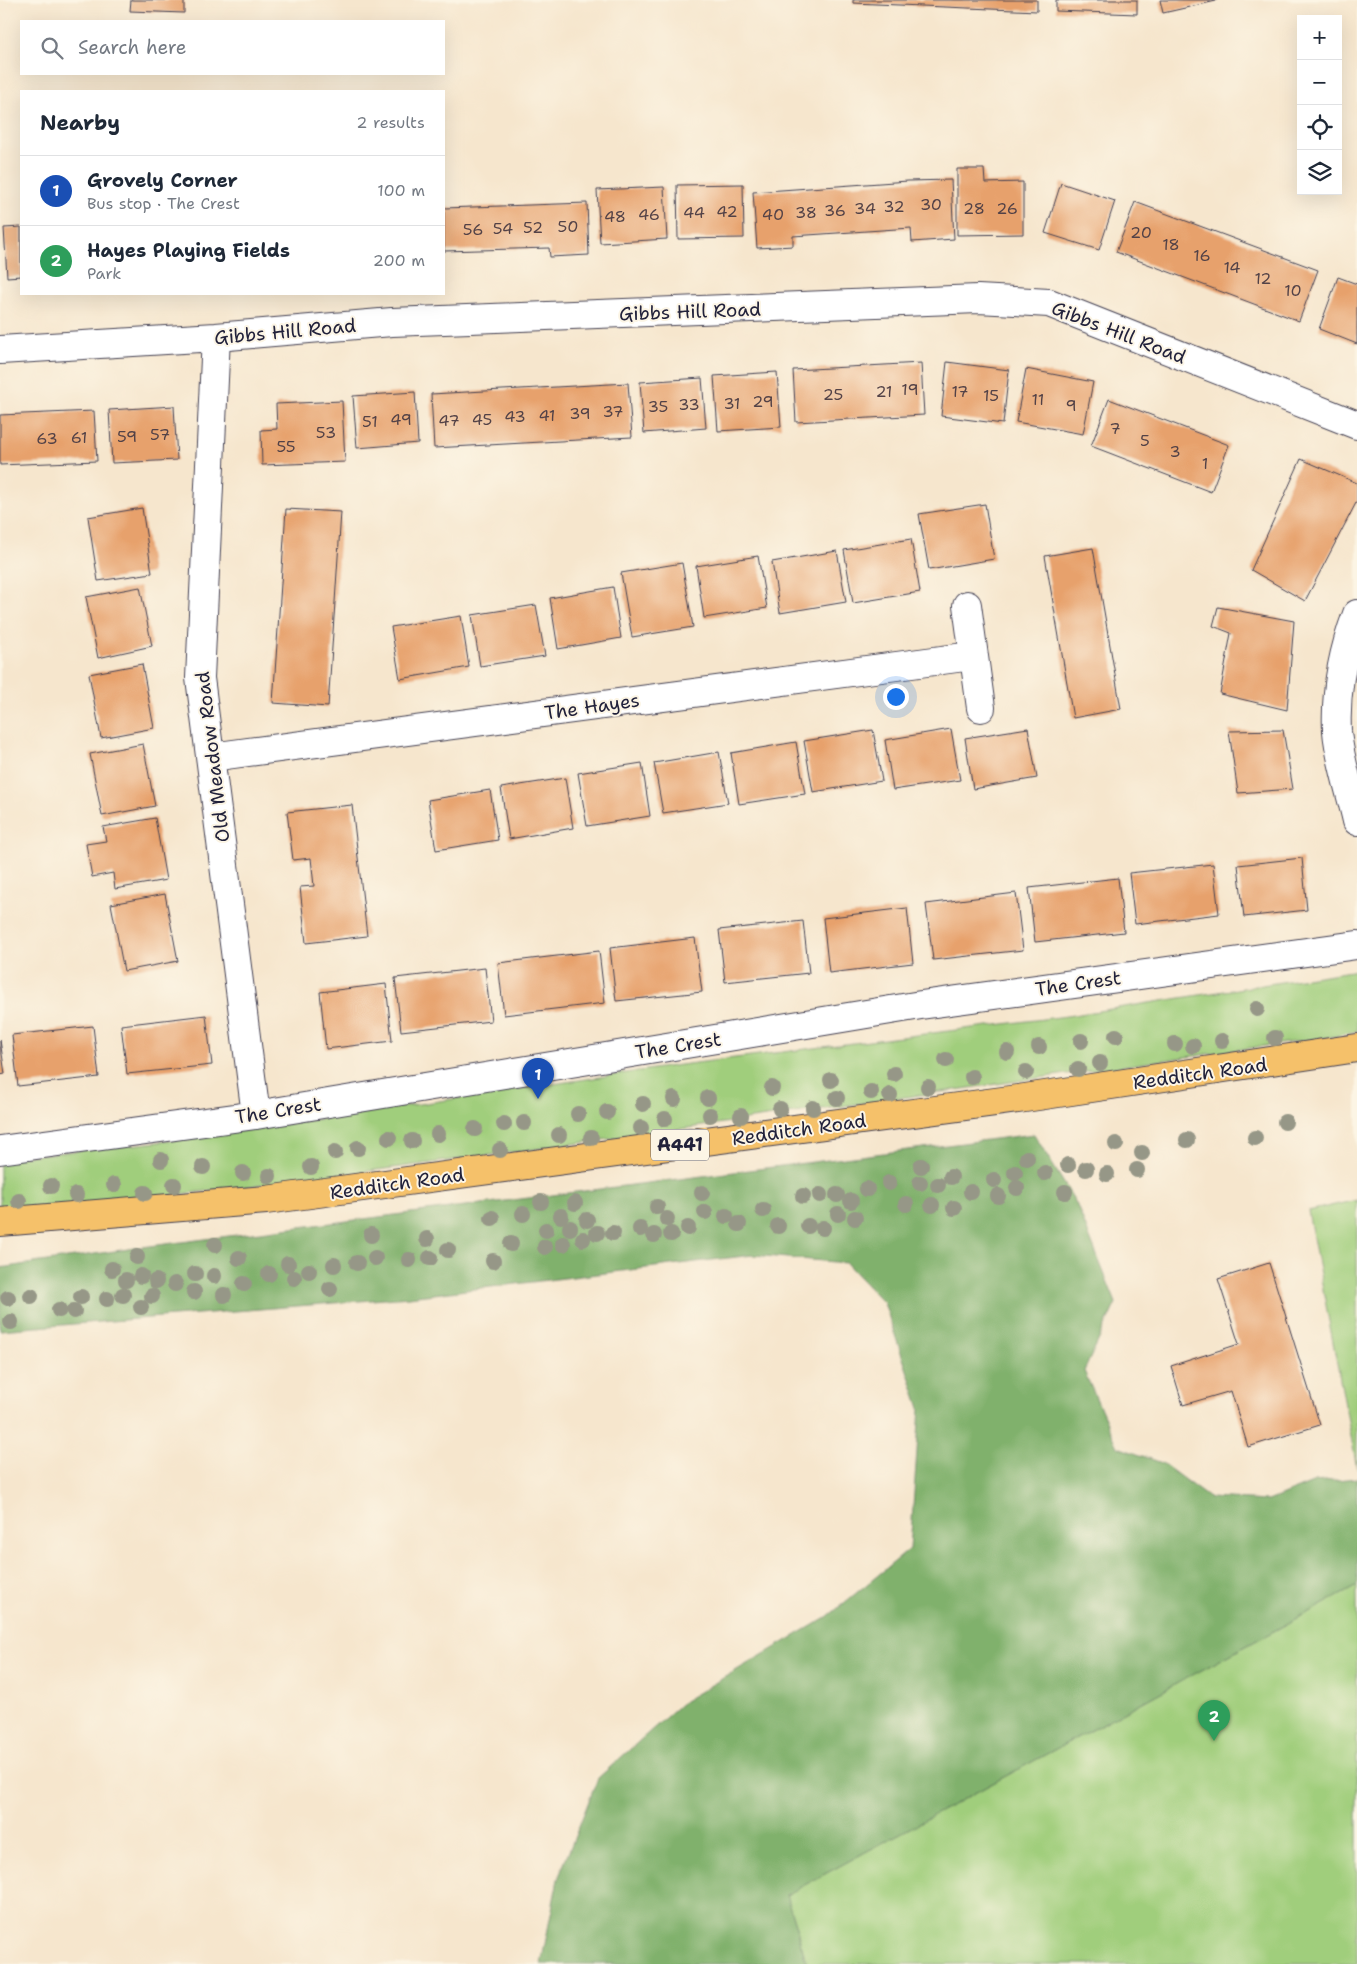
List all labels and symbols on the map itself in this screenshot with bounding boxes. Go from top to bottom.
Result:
house number: 30 [920,194,942,215]
house number: 32 [883,196,905,217]
house number: 34 [854,198,876,219]
house number: 28 [963,198,985,219]
house number: 26 [996,198,1018,219]
house number: 36 [824,200,846,221]
house number: 42 [716,201,738,222]
house number: 44 [683,202,705,223]
house number: 38 [795,202,817,223]
house number: 46 [638,204,660,225]
house number: 40 [762,204,784,225]
house number: 48 [604,206,626,227]
house number: 50 [558,216,578,237]
house number: 52 [523,217,543,238]
house number: 54 [493,218,513,239]
house number: 56 [463,219,483,240]
house number: 20 [1130,222,1152,243]
house number: 18 [1162,234,1180,255]
house number: 16 [1193,245,1211,266]
house number: 14 [1223,257,1241,278]
house number: 12 [1254,268,1272,289]
house number: 10 [1284,280,1302,301]
street label: Gibbs Hill Road [1048,295,1190,370]
street label: Gibbs Hill Road [619,297,761,326]
street label: Gibbs Hill Road [213,313,357,350]
house number: 19 [901,379,919,400]
house number: 21 [875,381,893,402]
house number: 17 [951,381,969,402]
house number: 25 [823,384,843,405]
house number: 15 [983,385,999,406]
house number: 11 [1032,389,1044,410]
house number: 29 [752,391,774,412]
house number: 31 [723,393,741,414]
house number: 33 [678,394,700,415]
house number: 9 [1065,395,1077,416]
house number: 35 [648,396,668,417]
house number: 37 [602,401,624,422]
house number: 39 [569,403,591,424]
house number: 41 [538,405,556,426]
house number: 43 [504,406,526,427]
house number: 49 [390,409,412,430]
house number: 45 [472,409,492,430]
house number: 47 [438,410,460,431]
house number: 51 [362,411,378,432]
house number: 7 [1109,418,1121,439]
house number: 53 [316,422,336,443]
house number: 57 [150,424,170,445]
house number: 59 [117,426,137,447]
house number: 61 [71,427,87,448]
house number: 63 [36,428,58,449]
house number: 5 [1140,430,1150,451]
house number: 55 [276,436,296,457]
house number: 3 [1169,441,1181,462]
house number: 1 [1202,453,1208,474]
street label: Old Meadow Road [190,670,235,844]
your location [883,684,909,710]
street label: The Hayes [543,687,641,726]
street label: The Crest [1033,965,1123,1002]
street label: The Crest [633,1026,723,1065]
street label: Redditch Road [1131,1052,1269,1095]
pin: 1 [522,1058,554,1099]
street label: The Crest [233,1091,323,1130]
street label: Redditch Road [730,1108,868,1151]
road number: A441 [651,1130,709,1160]
street label: Redditch Road [328,1162,466,1205]
pin: 2 [1198,1700,1230,1741]

